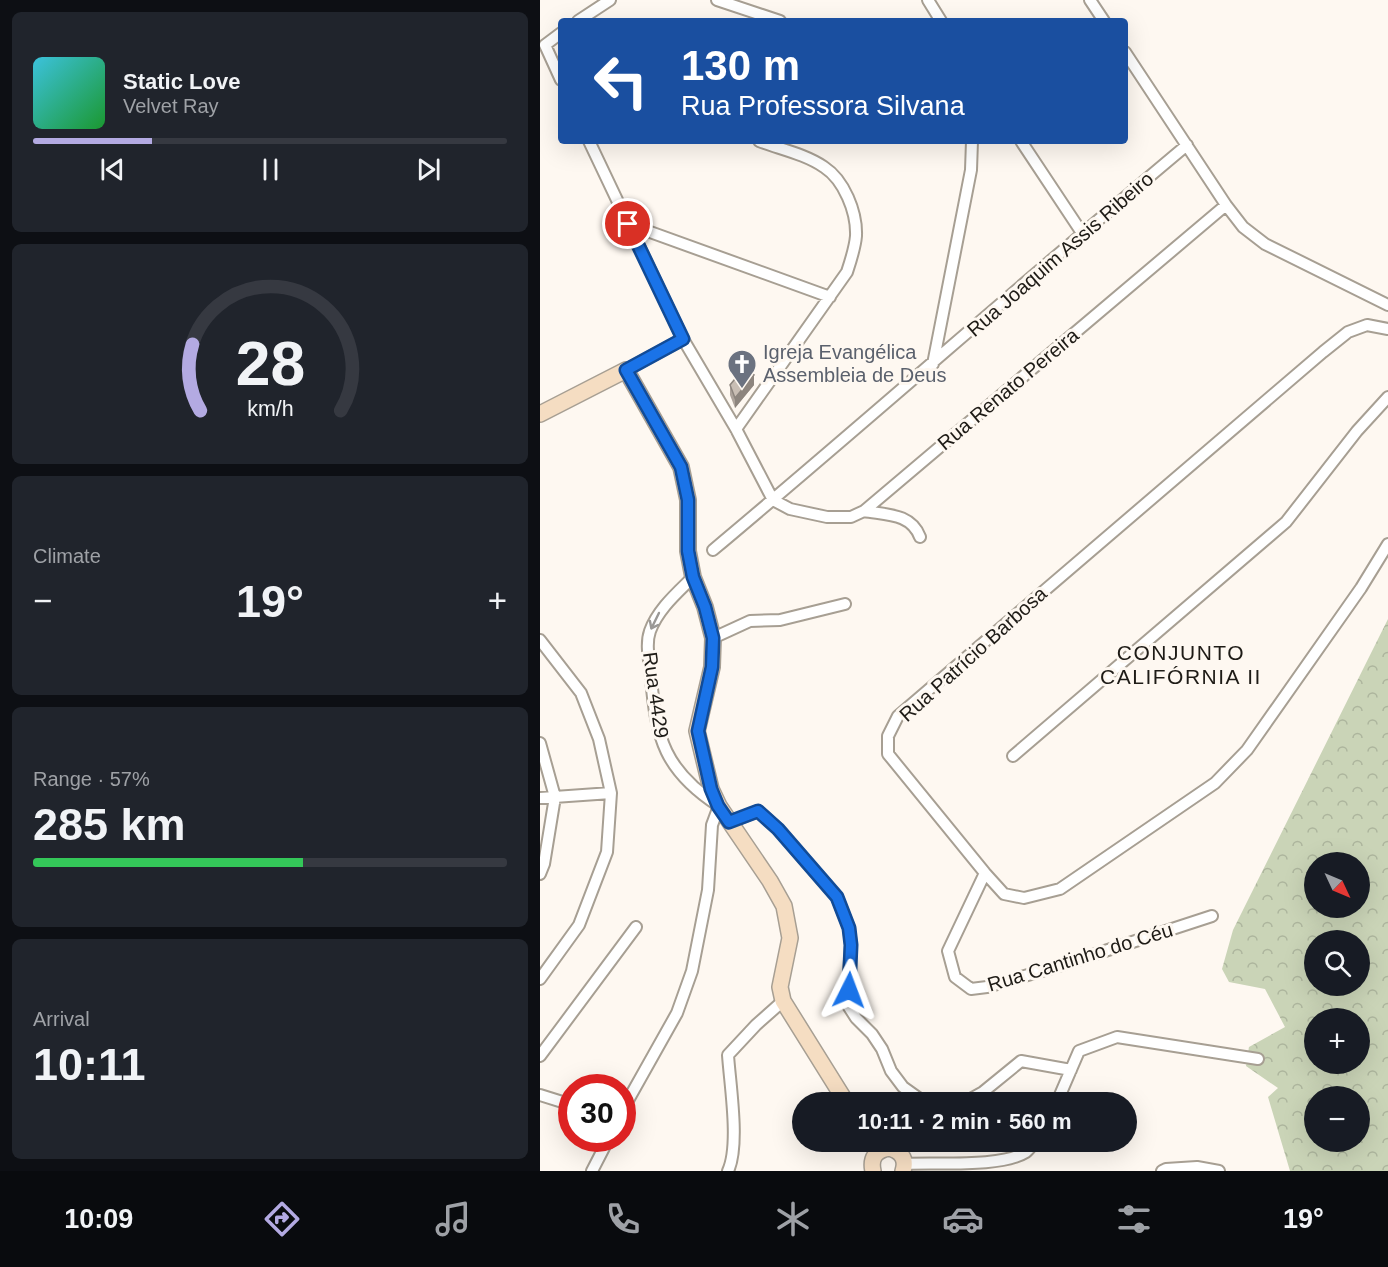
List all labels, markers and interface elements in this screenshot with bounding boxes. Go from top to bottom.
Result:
icon: left [582,42,660,120]
text: 130 m [681,42,800,89]
text: Static Love [123,69,240,94]
text: Rua Professora Silvana [681,91,965,121]
text: Velvet Ray [123,95,219,117]
icon: previous [96,153,129,186]
icon: pause [254,153,287,186]
icon: next [412,153,445,186]
street label: Rua Joaquim Assis Ribeiro [963,167,1157,341]
pin [602,198,653,249]
icon: arrive [611,207,644,240]
street label: Rua Renato Pereira [933,323,1083,454]
text: 28 [235,329,305,398]
place label: Igreja Evangélica Assembleia de Deus [763,341,946,386]
church icon: Igreja Evangélica Assembleia de Deus [726,348,758,390]
text: km/h [247,397,293,421]
text: Climate [33,545,101,567]
text: 19° [236,576,304,627]
text: − [33,582,52,619]
text: + [488,582,507,619]
street label: Rua Patrício Barbosa [895,582,1052,726]
one-way arrow [649,612,661,630]
district label: CONJUNTO CALIFÓRNIA II [1100,641,1262,688]
street label: Rua 4429 [639,651,673,739]
text: Range · 57% [33,768,150,790]
text: 285 km [33,799,186,850]
north arrow [1304,852,1370,918]
map controls [1304,852,1370,1152]
street label: Rua Cantinho do Céu [985,918,1175,996]
button: search [1304,930,1370,996]
position arrow [817,958,881,1022]
text: Arrival [33,1008,90,1030]
button: + [1304,1008,1370,1074]
text: 10:11 [33,1039,146,1090]
speed limit sign: 30 [558,1074,636,1152]
button: − [1304,1086,1370,1152]
text: 10:11 · 2 min · 560 m [858,1109,1072,1134]
icon: directions [261,1198,303,1240]
icon: music [432,1198,474,1240]
icon: phone [602,1198,644,1240]
icon: climate [772,1198,814,1240]
icon: car [942,1198,984,1240]
icon: filters [1113,1198,1155,1240]
text: 10:09 [64,1204,133,1234]
text: 19° [1283,1204,1324,1234]

